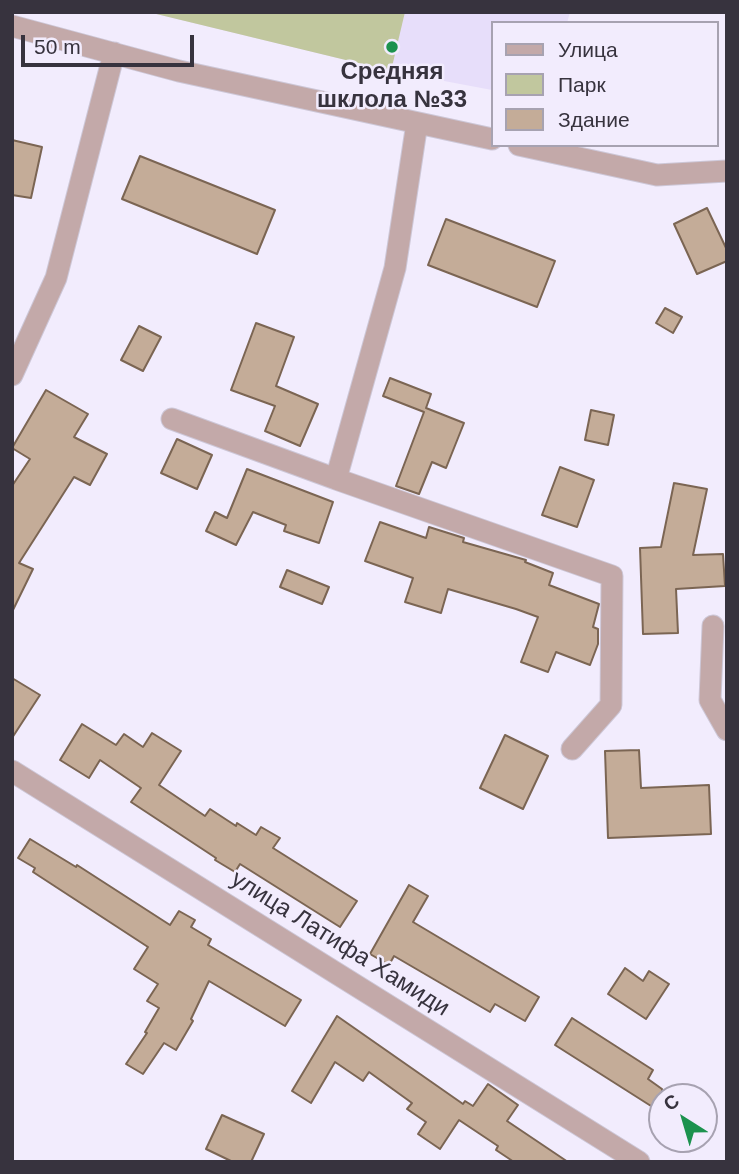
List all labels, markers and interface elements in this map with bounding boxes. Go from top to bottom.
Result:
scale bar [24,21,198,65]
legend [490,21,718,147]
text: 50 m [34,35,81,58]
text: Улица [558,38,618,61]
marker: Средняя шклола №33 [384,39,400,55]
place label: Средняя шклола №33 [317,58,467,114]
text: Парк [558,73,606,96]
text: Здание [558,108,630,131]
street label: улица Латифа Хамиди [225,865,455,1023]
north arrow [648,1083,718,1153]
text: С [659,1090,683,1115]

